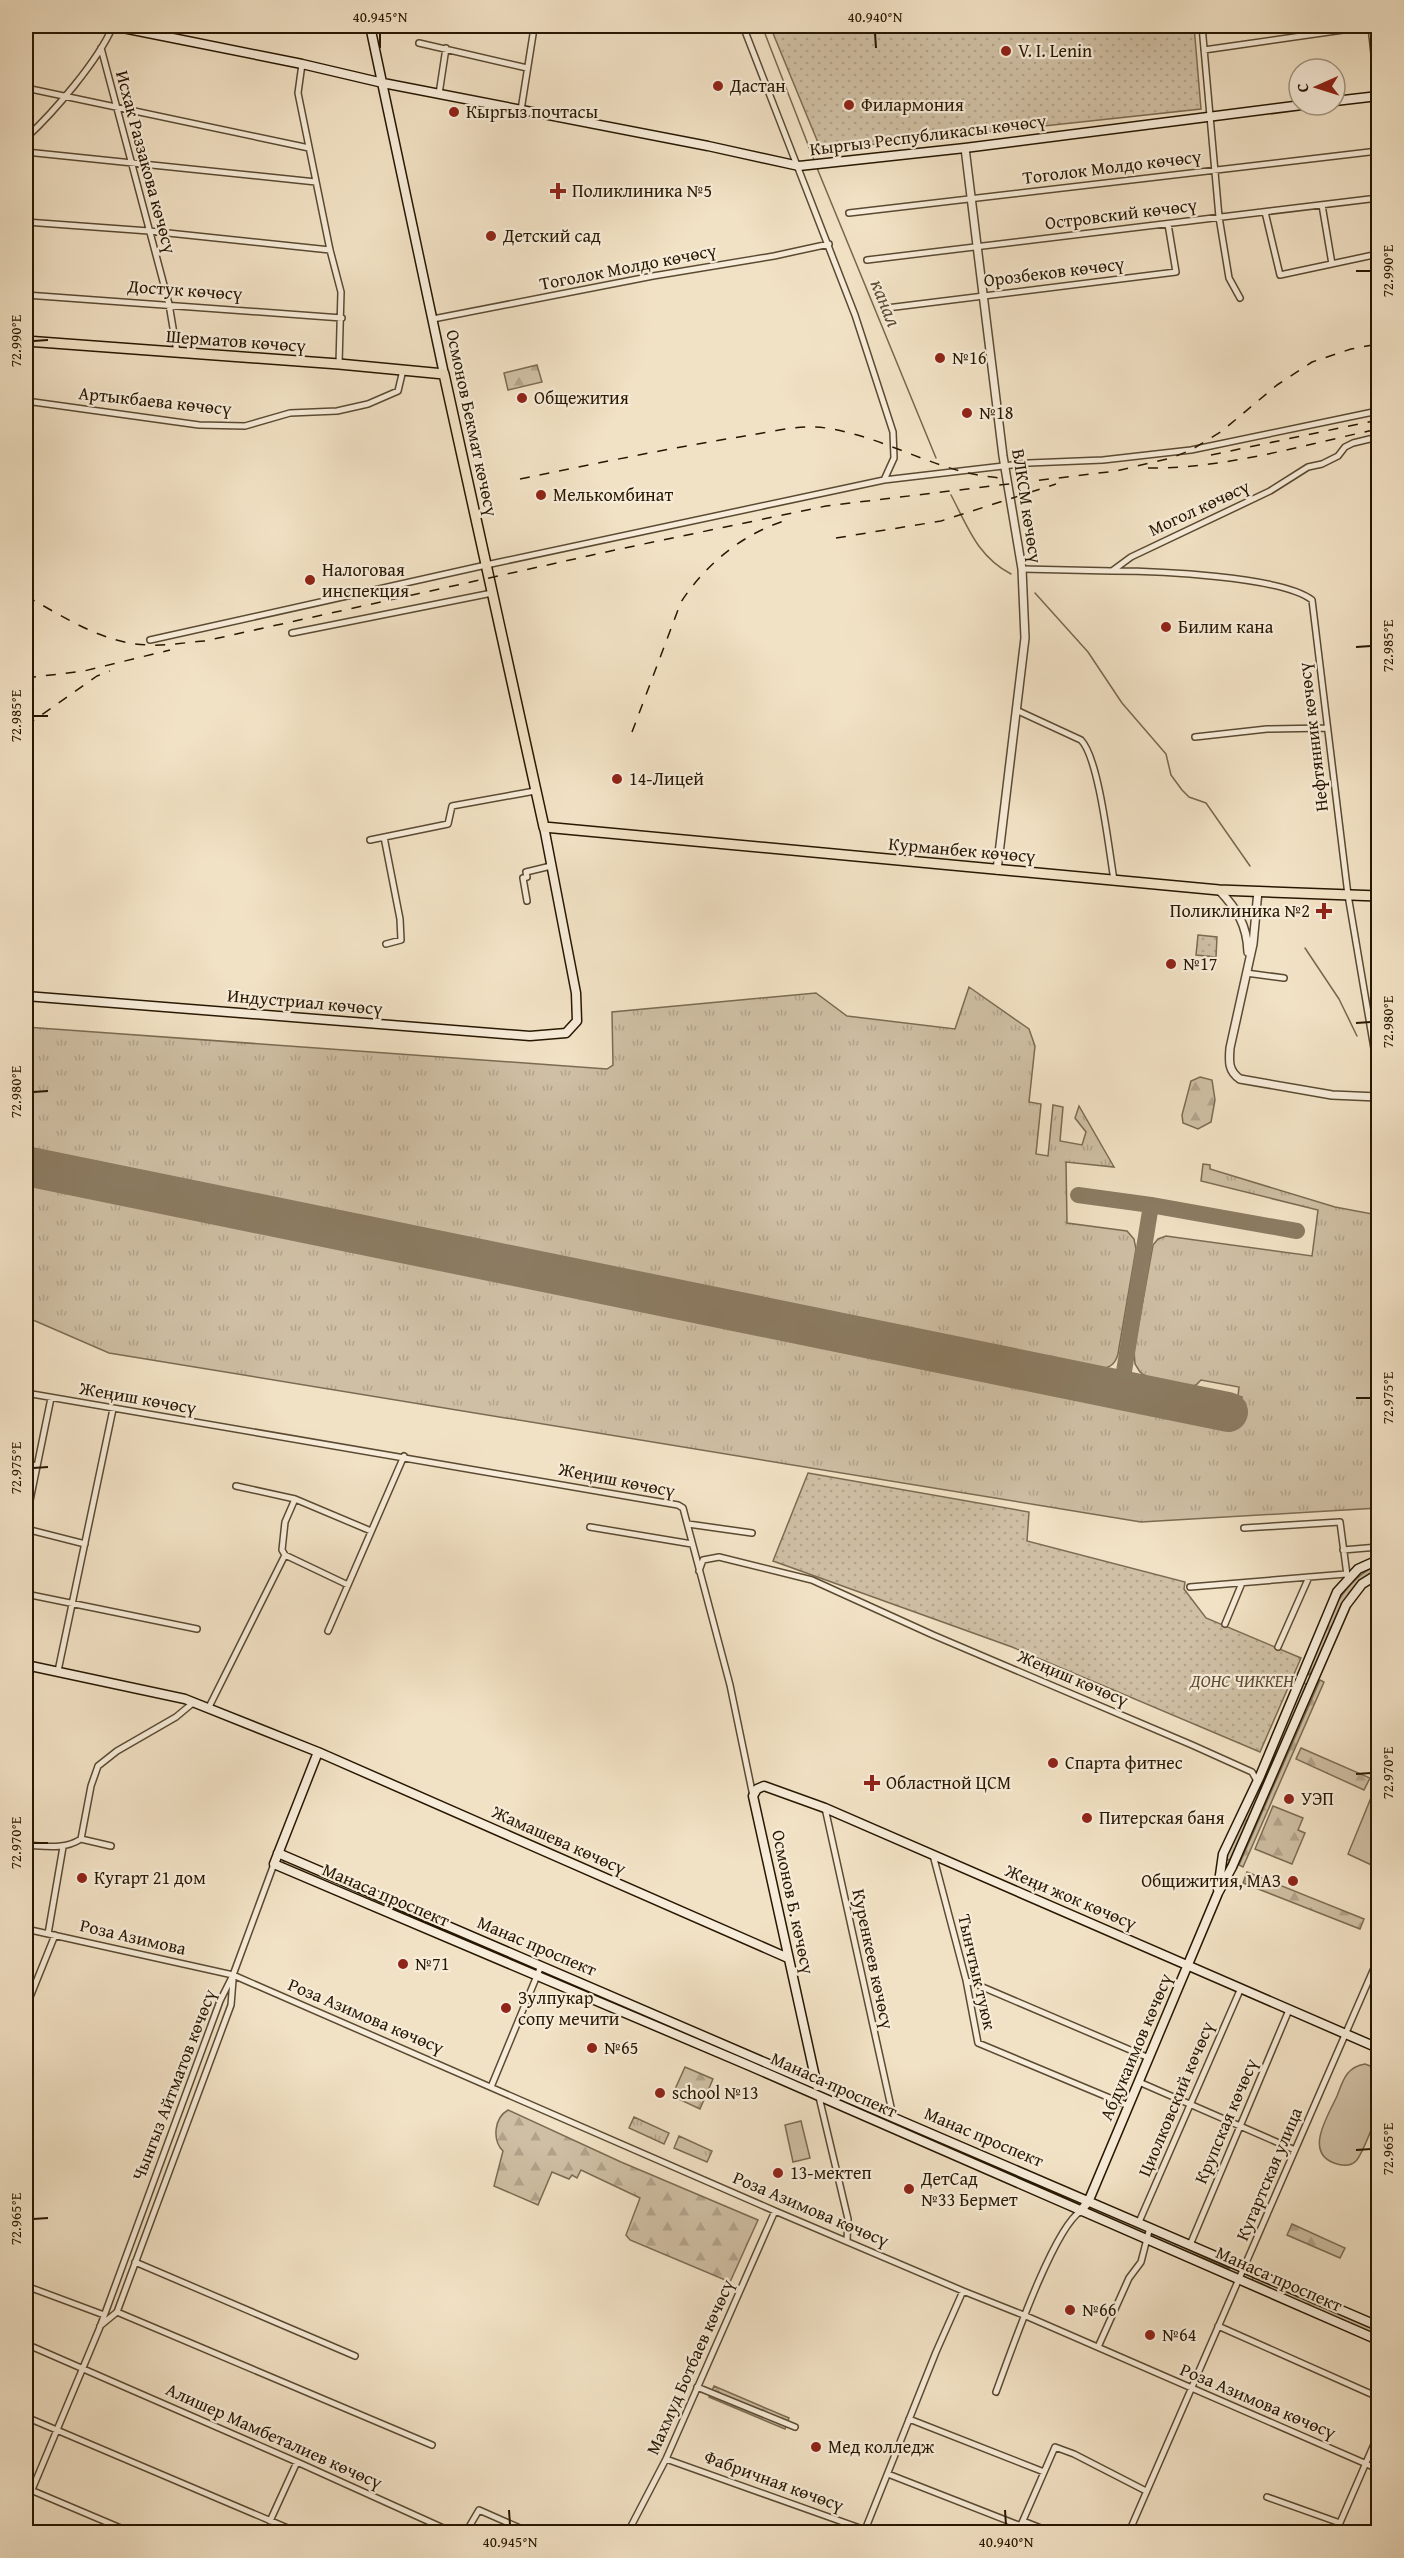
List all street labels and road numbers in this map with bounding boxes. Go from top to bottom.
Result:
street label: Исхак Раззакова көчөсү [109,67,184,257]
street label: Кыргыз Республикасы көчөсү [808,107,1048,162]
street label: Тоголок Молдо көчөсү [1021,142,1203,191]
street label: Островский көчөсү [1043,191,1199,236]
street label: Тоголок Молдо көчөсү [537,236,719,297]
street label: Орозбеков көчөсү [982,249,1126,294]
street label: Достук көчөсү [126,272,244,307]
street label: Шерматов көчөсү [165,322,307,359]
street label: Осмонов Бекмат көчөсү [439,327,506,519]
street label: Артыкбаева көчөсү [77,379,233,422]
street label: ВЛКСМ көчөсү [1005,447,1050,566]
street label: Могол көчөсү [1144,472,1254,543]
street label: Нефтянник көчөсү [1290,660,1335,813]
street label: Курманбек көчөсү [887,830,1037,869]
street label: Индустриал көчөсү [226,981,384,1022]
street label: Жеңиш көчөсү [77,1374,199,1421]
street label: Жеңиш көчөсү [555,1455,678,1504]
street label: Жеңиш көчөсү [1013,1642,1133,1713]
street label: Жамашева көчөсү [487,1797,631,1881]
street label: Осмонов Б. көчөсү [765,1827,822,1977]
street label: Манаса проспект [318,1856,454,1934]
street label: Жеңи жок көчөсү [1000,1856,1142,1937]
street label: Куренкеев көчөсү [845,1886,902,2032]
street label: Манас проспект [473,1908,601,1983]
street label: Роза Азимова [77,1911,189,1962]
street label: Тынчтык туюк [951,1911,1004,2033]
street label: Абдукаимов көчөсү [1092,1969,1179,2125]
street label: Роза Азимова көчөсү [284,1971,449,2061]
street label: Чынгыз Айтматов көчөсү [125,1985,223,2185]
street label: Циолковский көчөсү [1131,2016,1221,2181]
street label: Манаса проспект [767,2045,902,2125]
street label: Крупская көчөсү [1187,2053,1264,2188]
street label: Манас проспект [920,2099,1048,2174]
street label: Кугартская улица [1228,2103,1309,2245]
street label: Роза Азимова көчөсү [729,2164,894,2254]
street label: Манаса проспект [1212,2239,1347,2319]
street label: Махмуд Ботбаев көчөсү [639,2274,741,2459]
street label: Роза Азимова көчөсү [1176,2356,1341,2446]
street label: Алишер Мамбеталиев көчөсү [162,2376,387,2496]
street label: Фабричная көчөсү [701,2443,848,2518]

